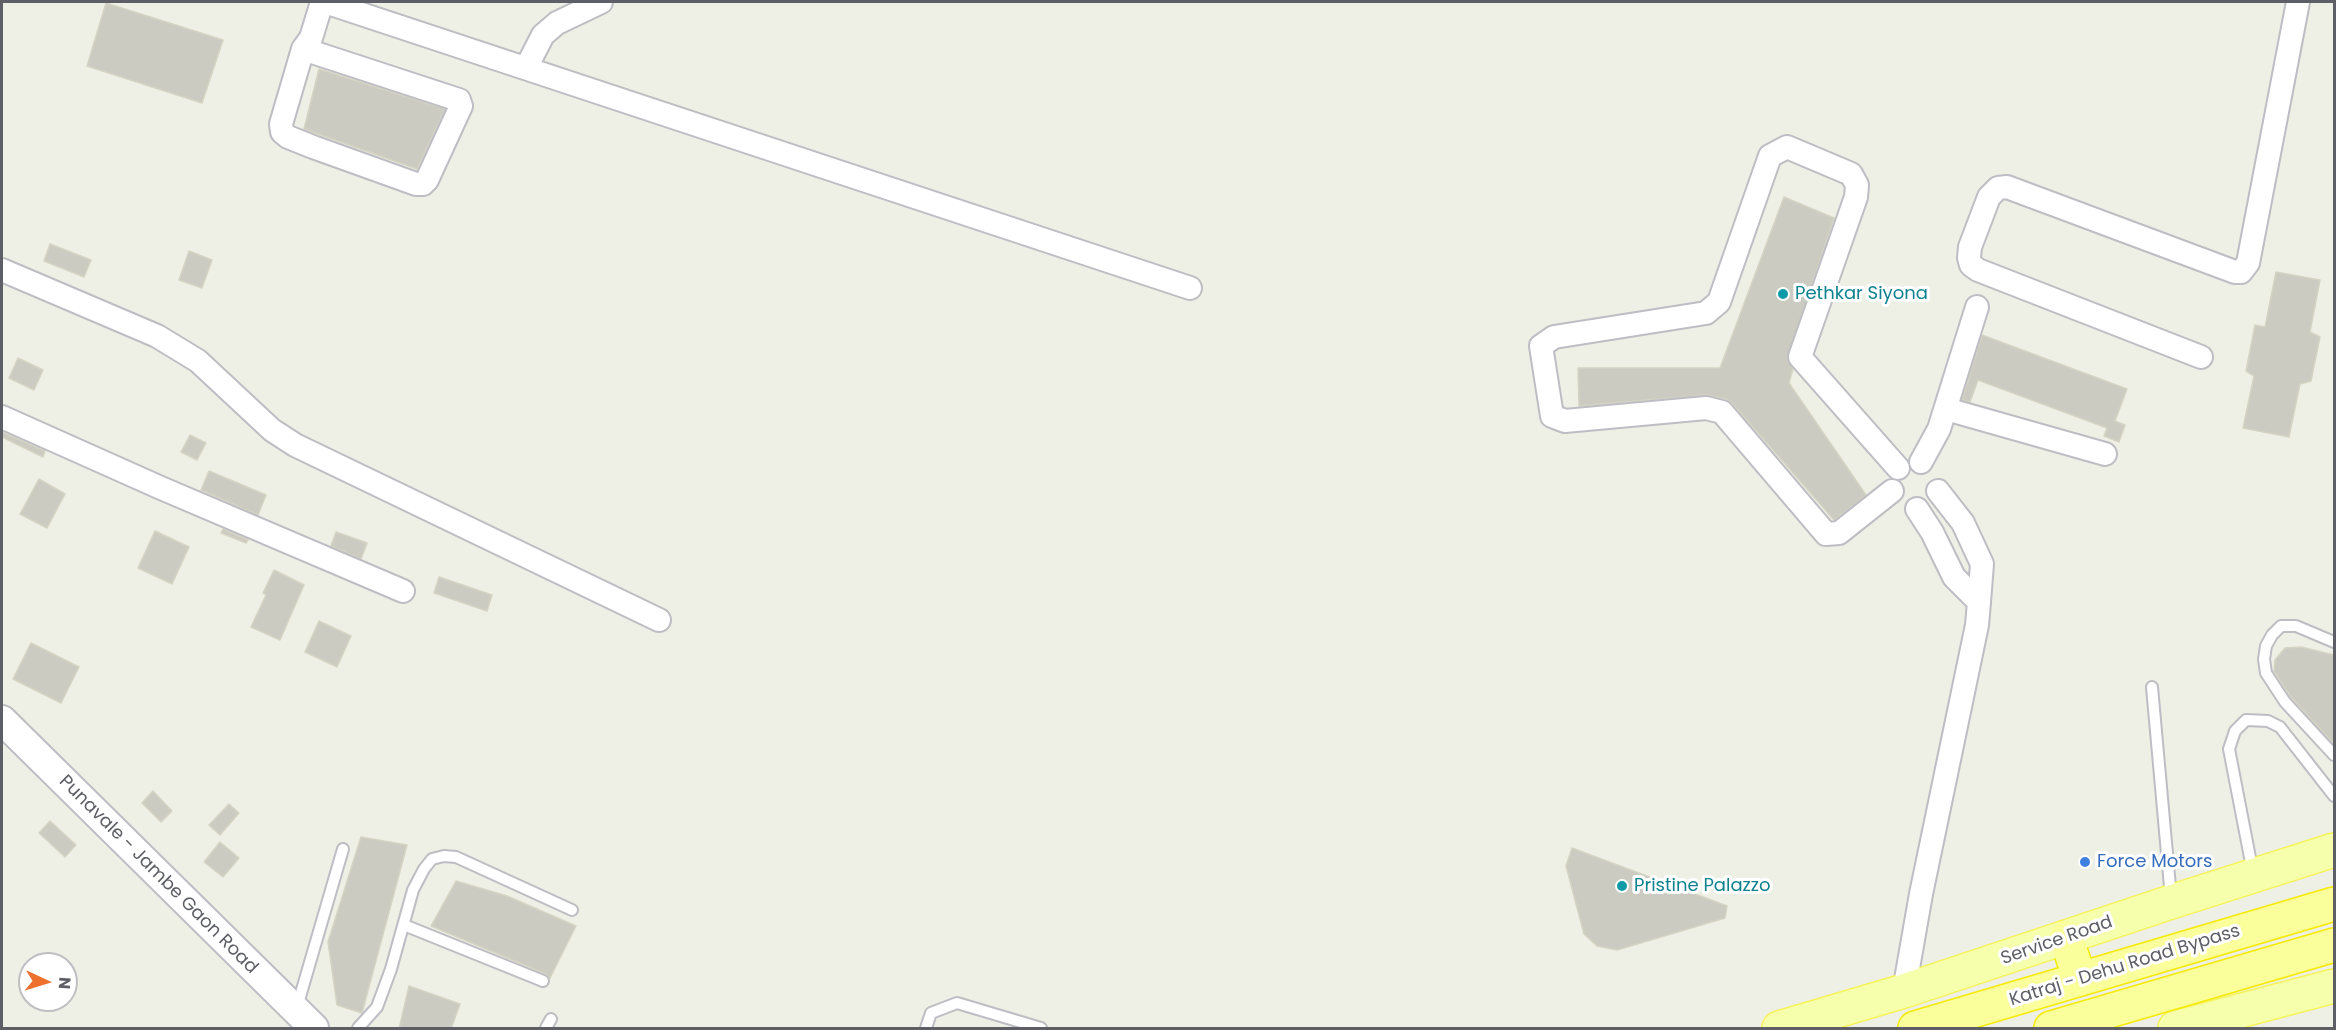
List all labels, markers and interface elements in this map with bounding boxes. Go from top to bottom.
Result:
place label: Pethkar Siyona [1795,283,1928,305]
marker: Pethkar Siyona [1776,287,1790,301]
street label: Punavale - Jambe Gaon Road [54,771,262,979]
place label: Force Motors [2097,851,2212,873]
marker: Force Motors [2078,855,2092,869]
place label: Pristine Palazzo [1634,875,1771,897]
marker: Pristine Palazzo [1615,879,1629,893]
street label: Service Road [1998,912,2116,970]
street label: Katraj - Dehu Road Bypass [2007,921,2243,1011]
north arrow [18,952,78,1012]
text: N [53,976,76,990]

